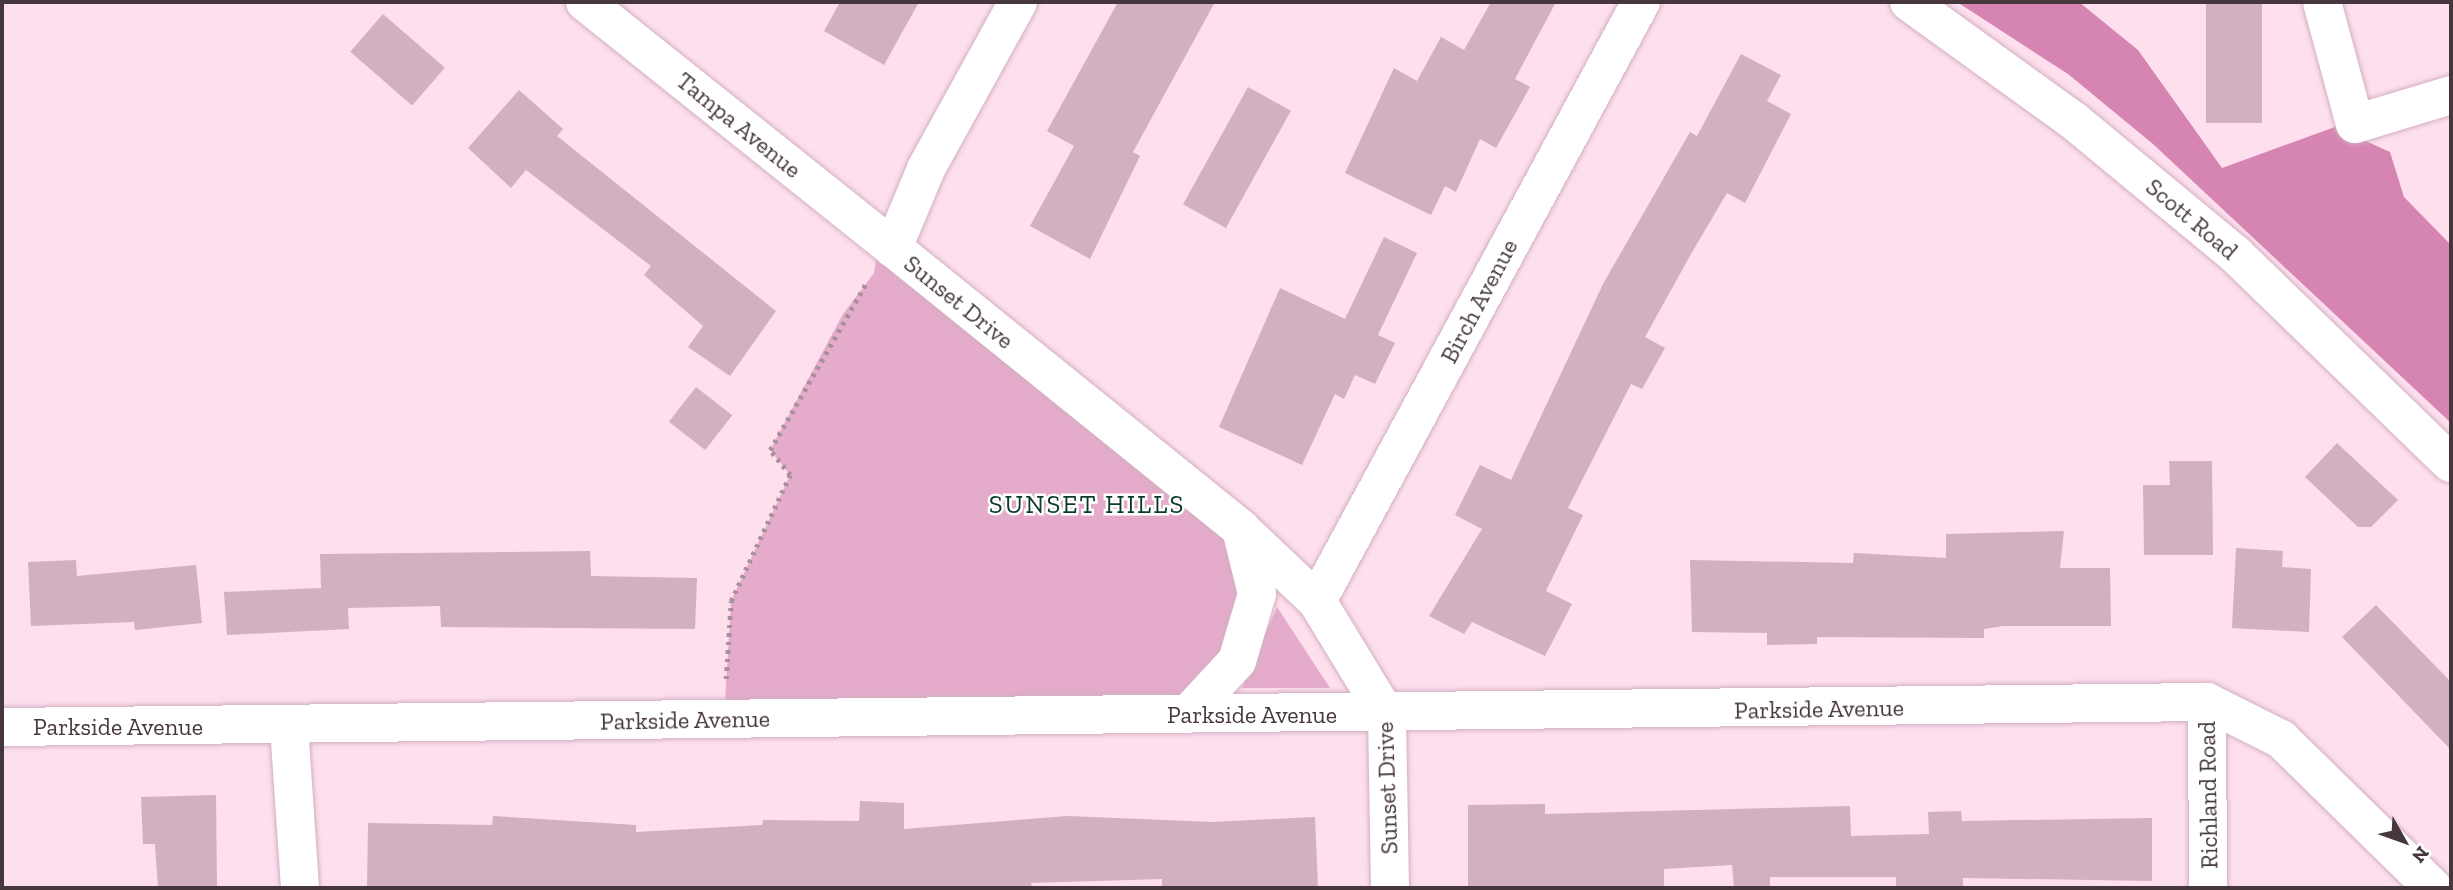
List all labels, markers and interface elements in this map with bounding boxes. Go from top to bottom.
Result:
street label: Tampa Avenue [671,66,807,184]
street label: Scott Road [2140,172,2244,266]
street label: Birch Avenue [1434,234,1524,368]
street label: Sunset Drive [898,249,1020,355]
district label: SUNSET HILLS [990,489,1184,521]
street label: Parkside Avenue [1733,693,1905,725]
street label: Parkside Avenue [1167,701,1337,729]
street label: Parkside Avenue [599,704,771,736]
street label: Parkside Avenue [33,713,203,741]
street label: Sunset Drive [1370,721,1404,855]
street label: Richland Road [2192,721,2224,869]
north arrow [2369,806,2439,876]
text: N [2407,842,2434,868]

